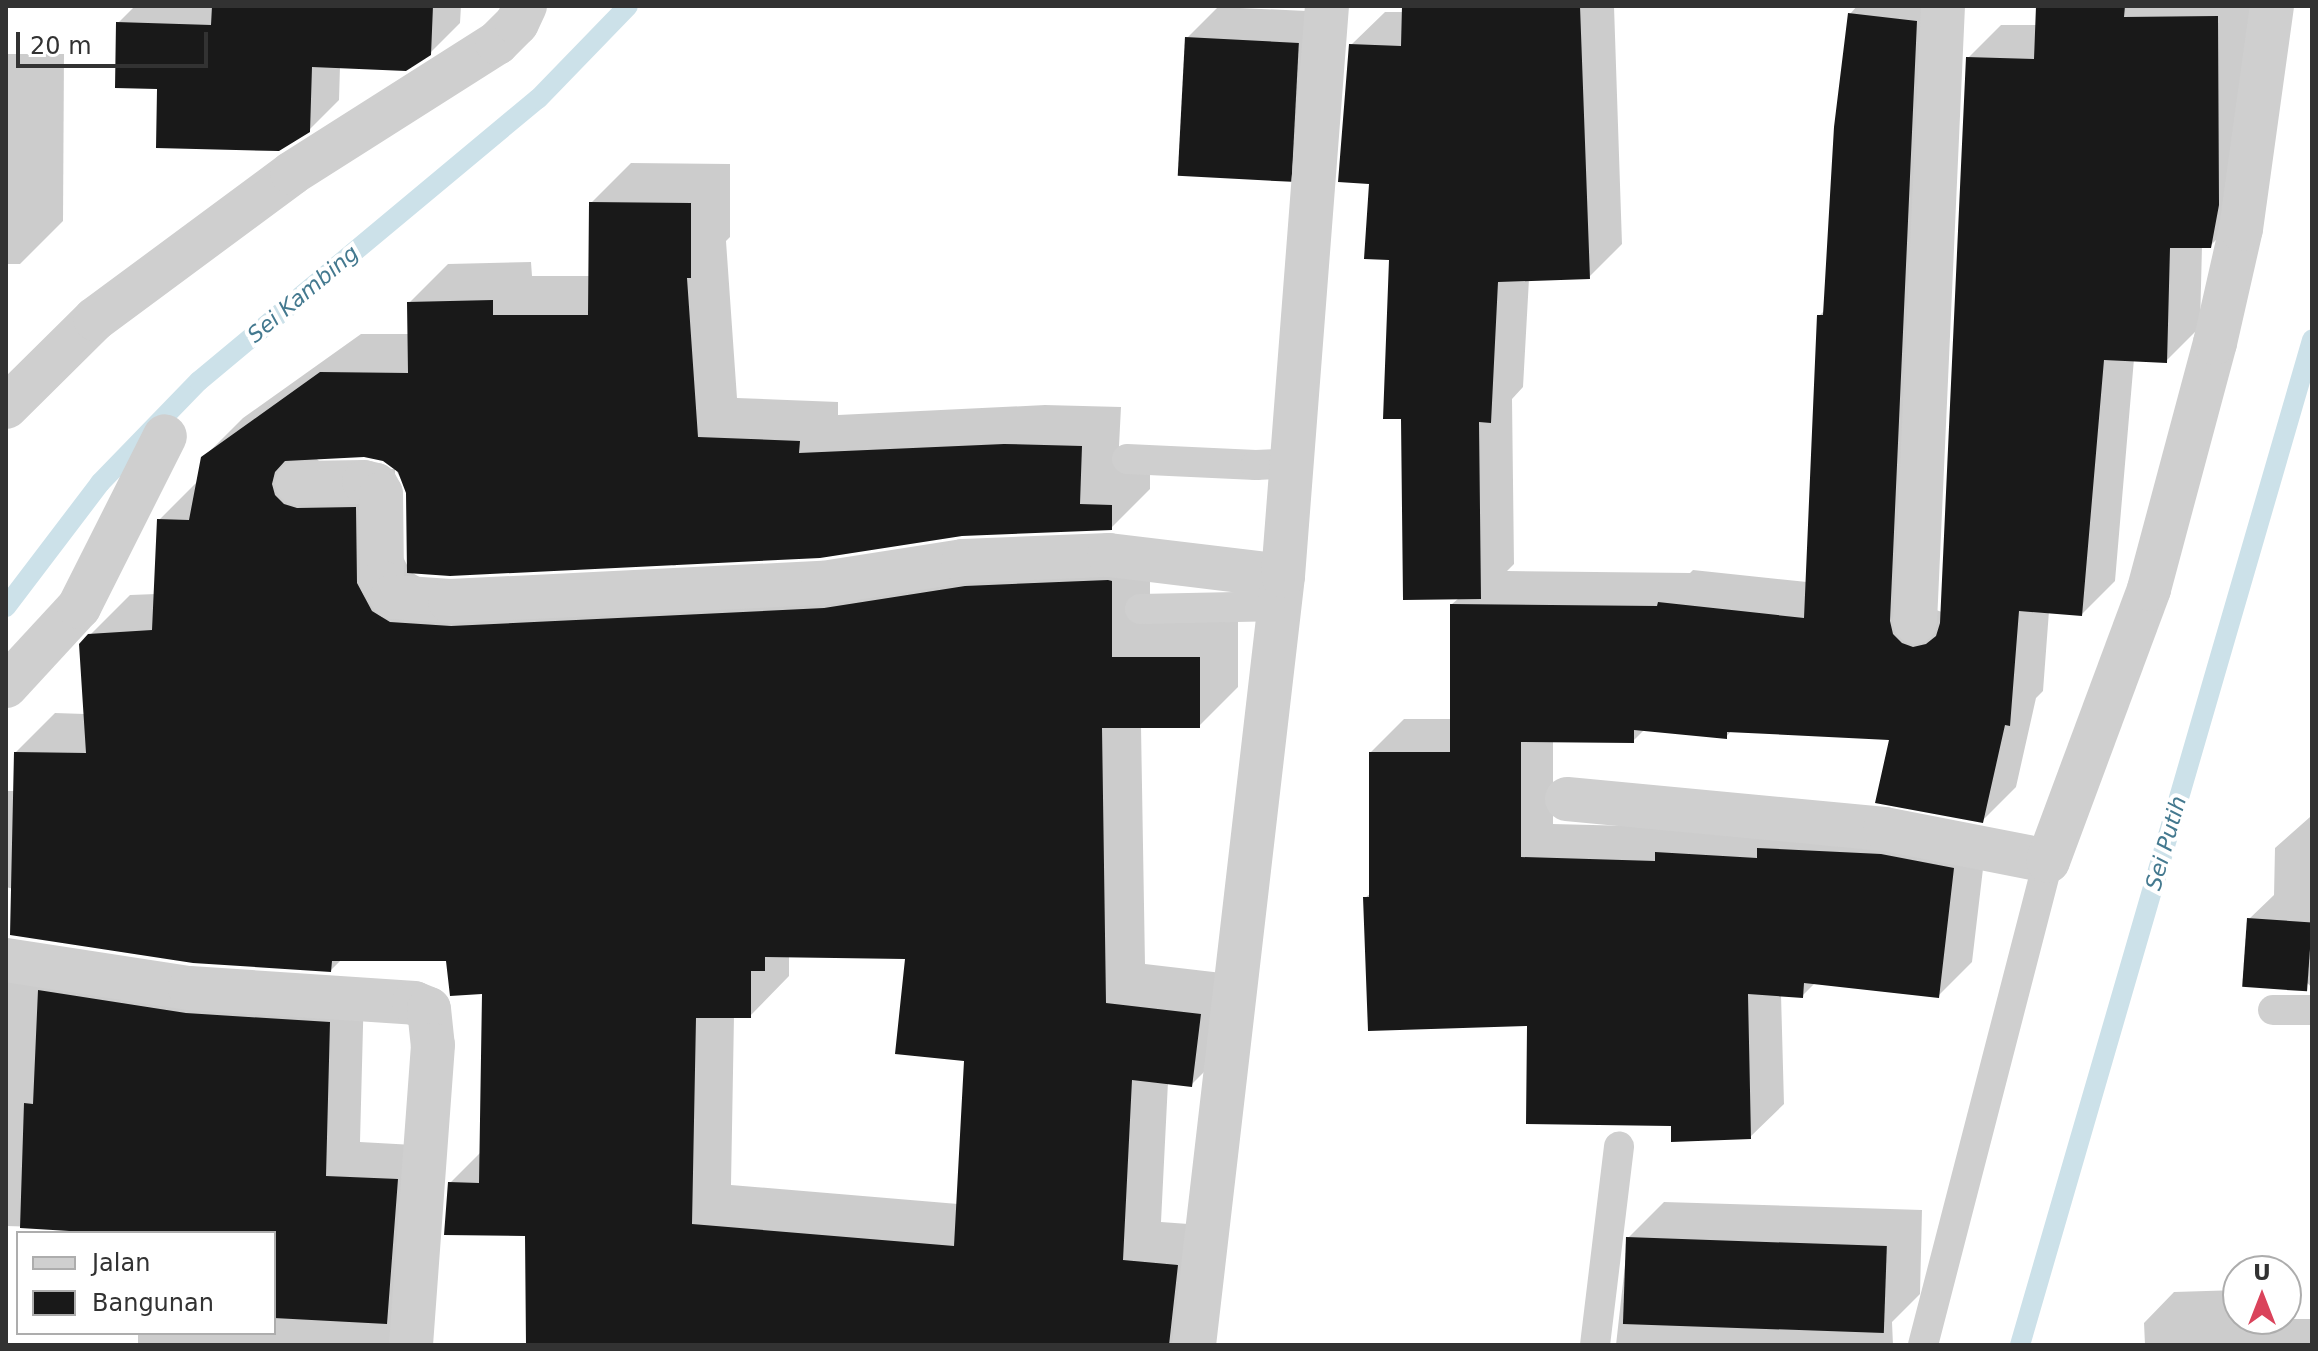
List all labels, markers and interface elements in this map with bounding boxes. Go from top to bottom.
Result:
scale bar [20,16,212,66]
text: 20 m [30,32,92,60]
water label: Sei Kambing [242,240,364,348]
water label: Sei Putih [2140,793,2192,893]
legend [16,1231,276,1335]
text: Jalan [92,1249,150,1277]
north arrow [2222,1255,2302,1335]
text: U [2253,1260,2271,1285]
text: Bangunan [92,1289,214,1317]

